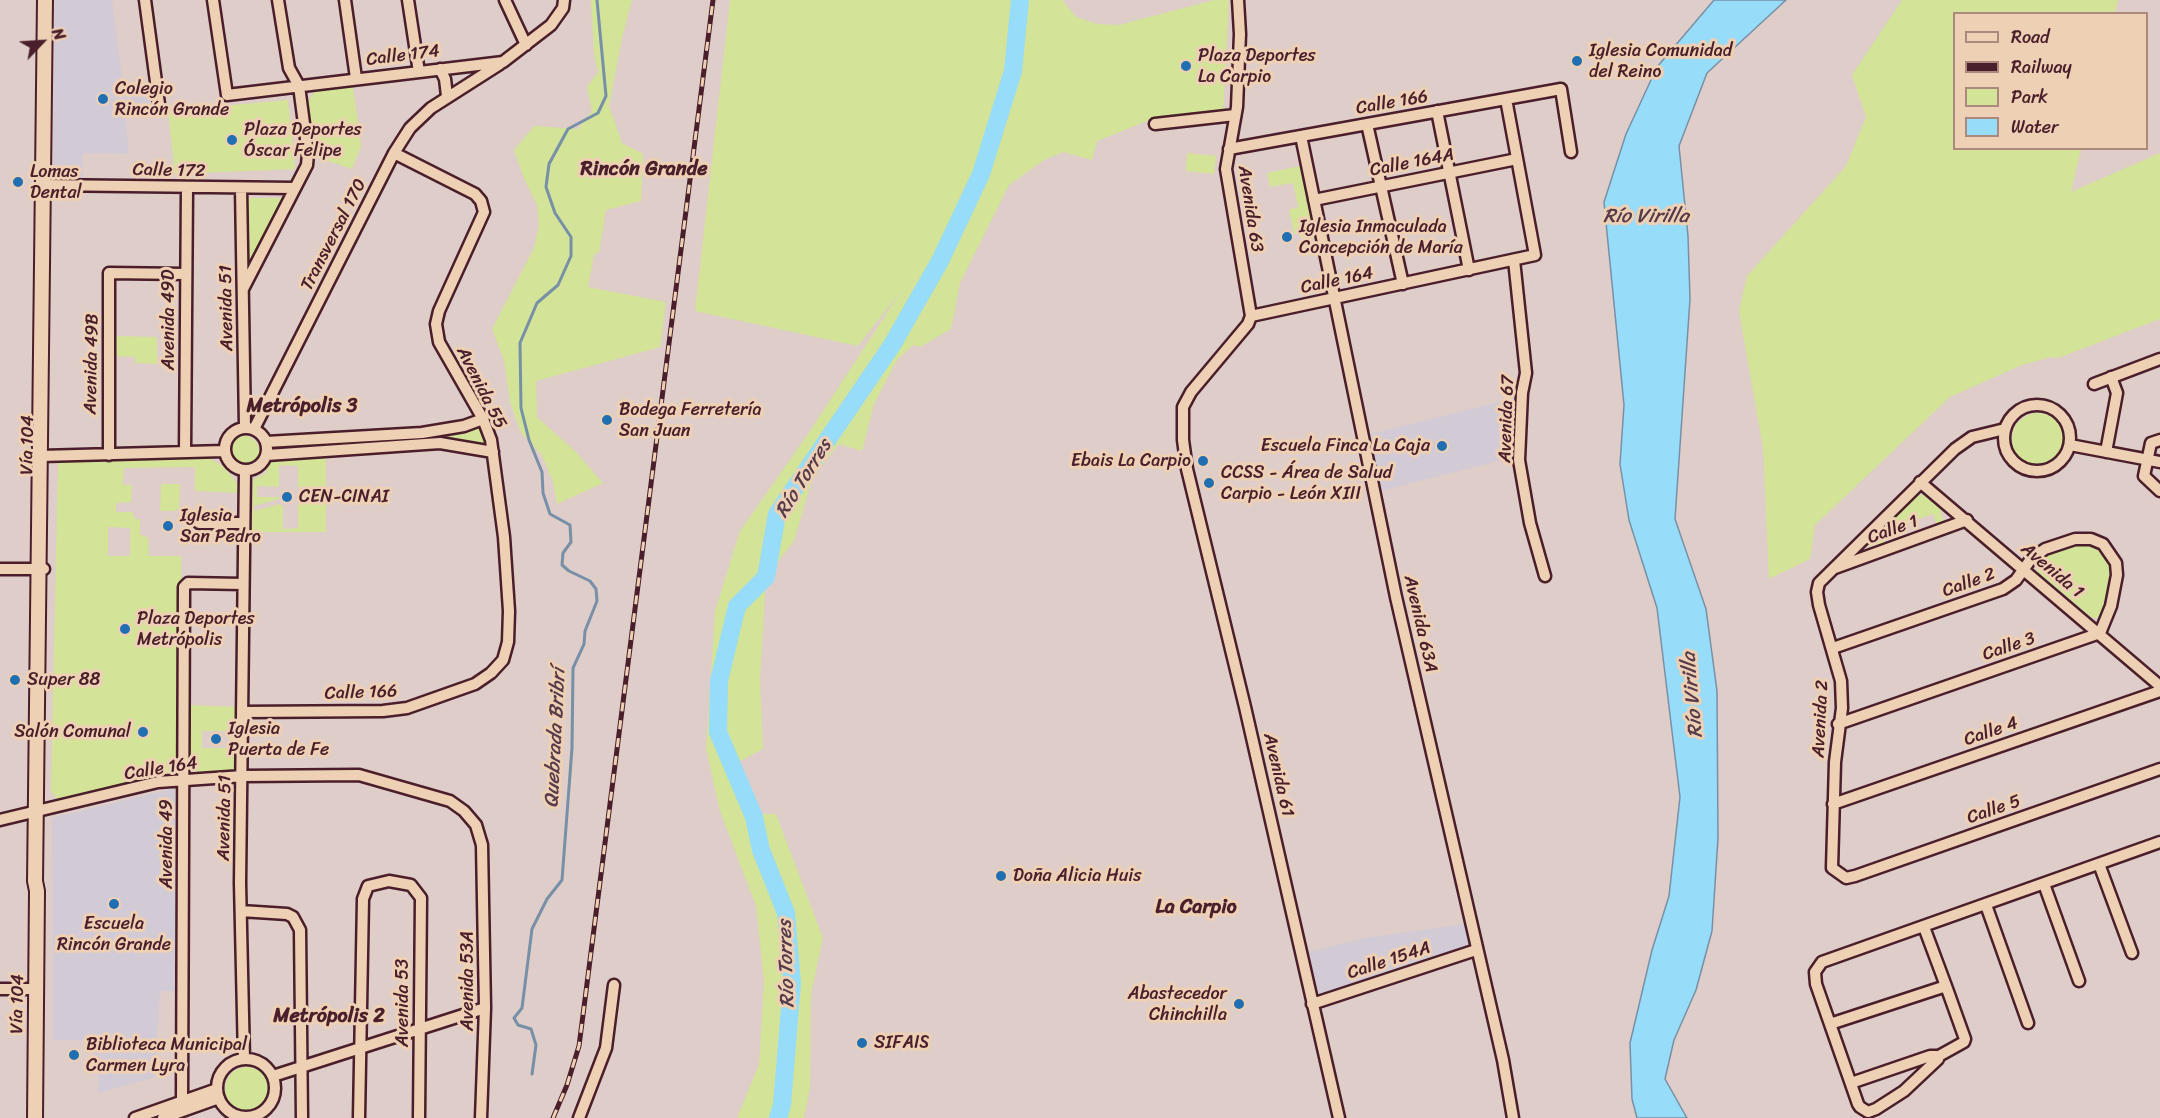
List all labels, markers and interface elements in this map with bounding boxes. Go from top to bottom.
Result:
north arrow [12,12,72,72]
legend [1953,12,2148,150]
text: Road [2011,21,2050,53]
text: N [43,23,74,45]
place label: Iglesia Comunidad del Reino [1589,40,1732,82]
street label: Calle 174 [365,41,441,71]
place label: Plaza Deportes La Carpio [1198,45,1316,88]
text: Railway [2011,51,2072,83]
marker: Iglesia Comunidad del Reino [1570,54,1584,68]
marker: Plaza Deportes La Carpio [1179,59,1193,73]
place label: Colegio Rincón Grande [115,78,229,121]
text: Park [2011,81,2048,113]
street label: Calle 166 [1354,86,1430,120]
marker: Colegio Rincón Grande [96,92,110,106]
text: Water [2011,111,2058,143]
place label: Plaza Deportes Óscar Felipe [244,119,362,162]
marker: Plaza Deportes Óscar Felipe [225,133,239,147]
street label: Calle 164A [1368,144,1456,182]
district label: Rincón Grande [581,158,707,182]
street label: Calle 172 [132,160,206,182]
place label: Lomas Dental [30,161,82,204]
street label: Avenida 63 [1232,164,1268,254]
marker: Lomas Dental [11,175,25,189]
street label: Transversal 170 [297,176,371,294]
water label: Río Virilla [1603,205,1689,229]
place label: Iglesia Inmaculada Concepción de María [1299,216,1463,258]
marker: Iglesia Inmaculada Concepción de María [1280,230,1294,244]
street label: Calle 164 [1299,263,1375,299]
street label: Avenida 51 [215,265,239,351]
street label: Avenida 49D [158,270,180,370]
street label: Avenida 49B [80,313,104,415]
street label: Avenida 55 [451,343,511,433]
street label: Avenida 67 [1495,375,1519,463]
district label: Metrópolis 3 [246,395,358,419]
place label: Bodega Ferretería San Juan [619,399,761,442]
marker: Bodega Ferretería San Juan [600,413,614,427]
street label: Vía 104 [17,415,39,475]
place label: Escuela Finca La Caja [1261,435,1430,457]
water label: Río Torres [771,436,837,522]
marker: Escuela Finca La Caja [1435,439,1449,453]
place label: Ebais La Carpio [1071,450,1191,472]
marker: Ebais La Carpio [1196,454,1210,468]
place label: CCSS - Área de Salud Carpio - León XIII [1221,462,1392,504]
marker: CCSS - Área de Salud Carpio - León XIII [1202,476,1216,490]
place label: CEN-CINAI [299,486,389,508]
marker: CEN-CINAI [280,490,294,504]
place label: Iglesia San Pedro [180,505,261,548]
street label: Calle 1 [1865,511,1921,549]
marker: Iglesia San Pedro [161,519,175,533]
street label: Avenida 1 [2016,539,2088,603]
street label: Calle 2 [1940,563,1998,603]
street label: Avenida 63A [1398,573,1442,675]
place label: Plaza Deportes Metrópolis [137,608,255,650]
marker: Plaza Deportes Metrópolis [118,622,132,636]
street label: Calle 3 [1980,628,2038,666]
water label: Río Virilla [1677,651,1709,739]
water label: Quebrada Bribrí [540,668,572,808]
place label: Super 88 [27,669,100,691]
marker: Super 88 [8,673,22,687]
street label: Avenida 2 [1808,680,1834,758]
street label: Calle 166 [324,681,398,705]
street label: Calle 4 [1961,713,2021,751]
place label: Iglesia Puerta de Fe [228,718,329,760]
place label: Salón Comunal [14,721,131,743]
marker: Salón Comunal [136,725,150,739]
street label: Avenida 61 [1258,731,1298,819]
marker: Iglesia Puerta de Fe [209,732,223,746]
street label: Calle 164 [123,753,199,785]
street label: Avenida 51 [213,775,237,861]
street label: Calle 5 [1964,791,2024,829]
street label: Avenida 49 [156,799,178,889]
place label: Doña Alicia Huis [1013,865,1142,887]
marker: Doña Alicia Huis [994,869,1008,883]
district label: La Carpio [1155,896,1237,920]
marker: Escuela Rincón Grande [107,897,121,911]
place label: Escuela Rincón Grande [57,913,171,956]
water label: Río Torres [773,920,801,1008]
street label: Avenida 53A [457,931,479,1031]
street label: Calle 154A [1345,937,1433,985]
street label: Avenida 53 [392,959,414,1047]
street label: Vía 104 [7,974,29,1034]
place label: Abastecedor Chinchilla [1128,983,1227,1026]
marker: Abastecedor Chinchilla [1232,997,1246,1011]
district label: Metrópolis 2 [273,1005,385,1029]
place label: SIFAIS [874,1032,929,1054]
place label: Biblioteca Municipal Carmen Lyra [86,1034,247,1076]
marker: SIFAIS [855,1036,869,1050]
marker: Biblioteca Municipal Carmen Lyra [67,1048,81,1062]

